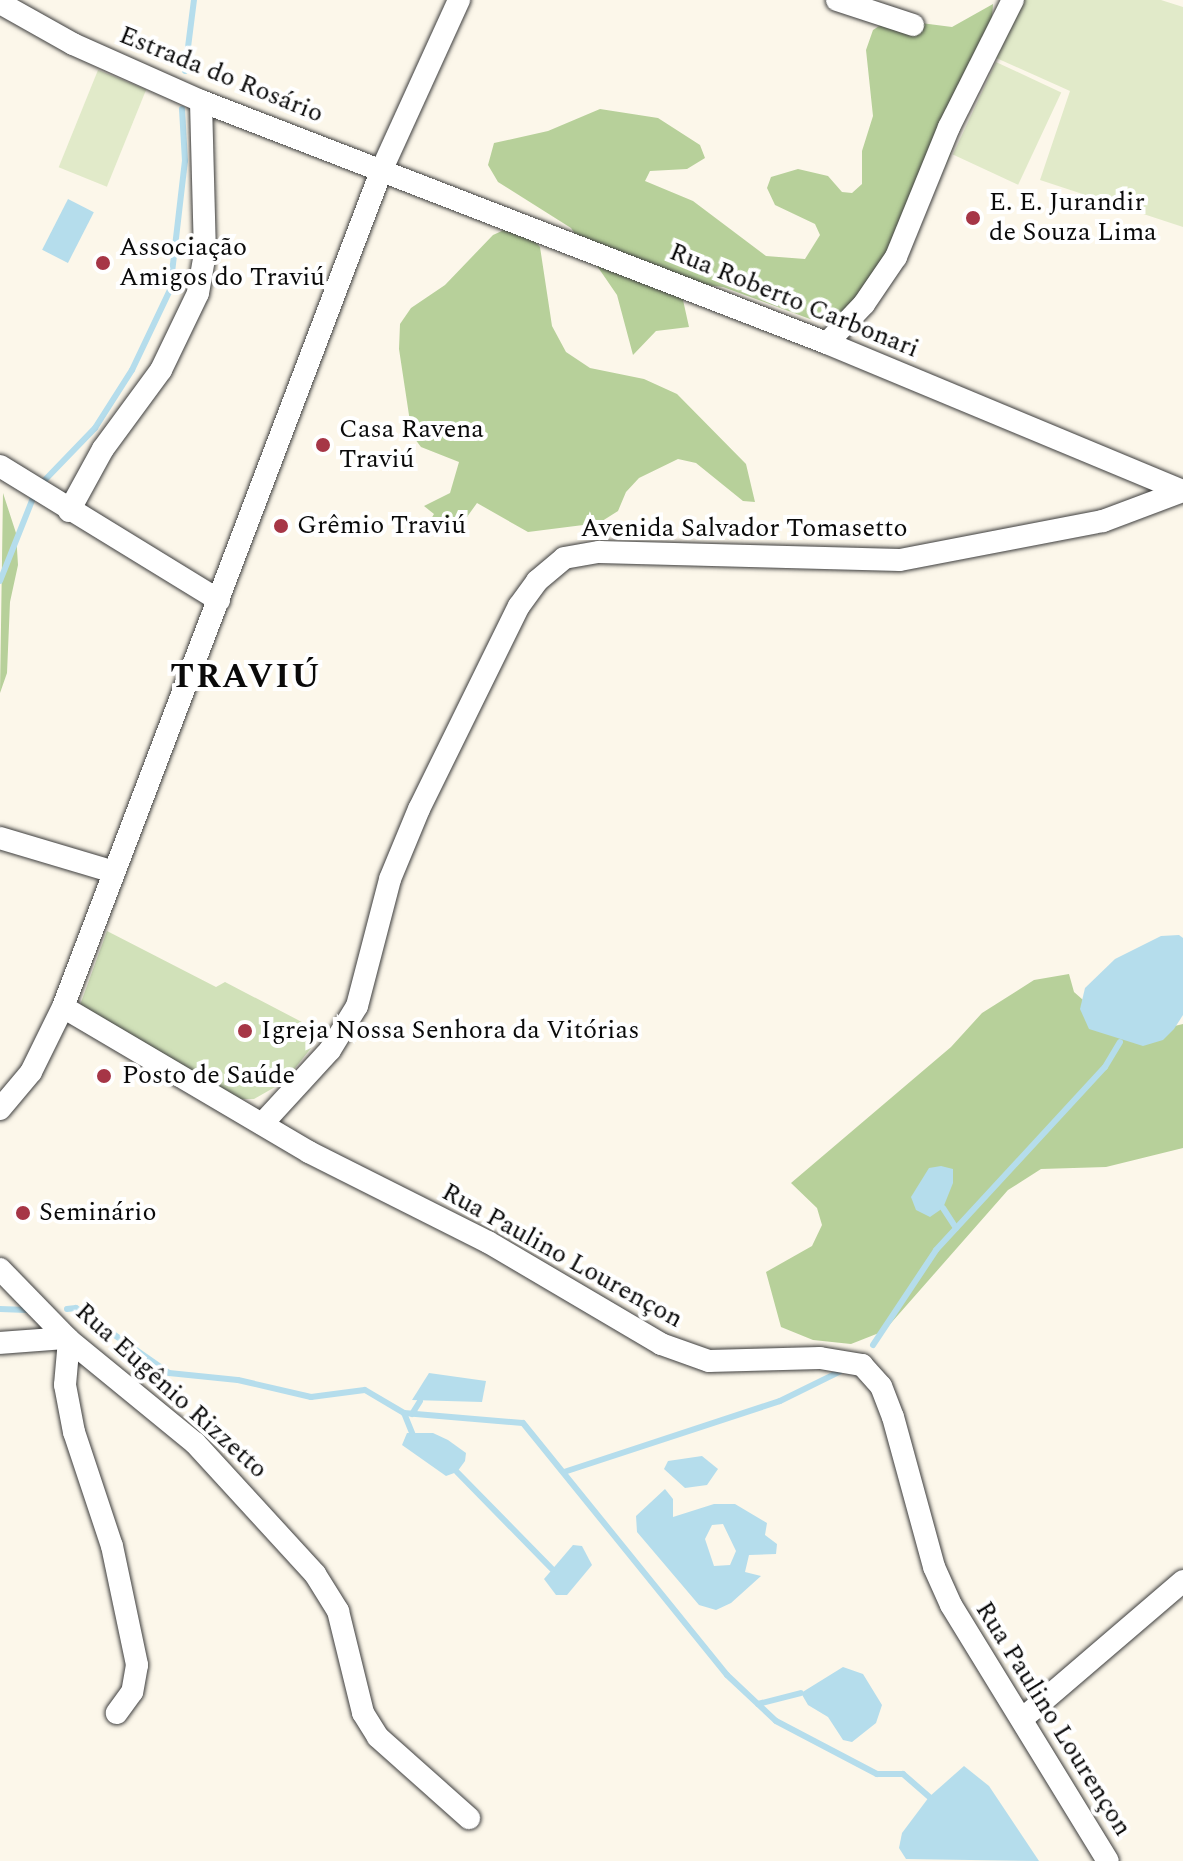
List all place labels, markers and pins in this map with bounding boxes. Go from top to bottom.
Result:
place label: E. E. Jurandir de Souza Lima [989,187,1157,248]
marker: E. E. Jurandir de Souza Lima [964,209,982,227]
place label: Associação Amigos do Traviú [119,232,325,294]
marker: Associação Amigos do Traviú [94,254,112,272]
place label: Casa Ravena Traviú [339,414,484,476]
marker: Casa Ravena Traviú [314,436,332,454]
place label: Grêmio Traviú [297,510,466,542]
marker: Grêmio Traviú [272,517,290,535]
place label: Igreja Nossa Senhora da Vitórias [261,1015,639,1047]
marker: Igreja Nossa Senhora da Vitórias [236,1022,254,1040]
place label: Posto de Saúde [122,1060,295,1092]
marker: Posto de Saúde [93,1065,115,1087]
place label: Seminário [39,1197,156,1229]
marker: Seminário [14,1204,32,1222]

